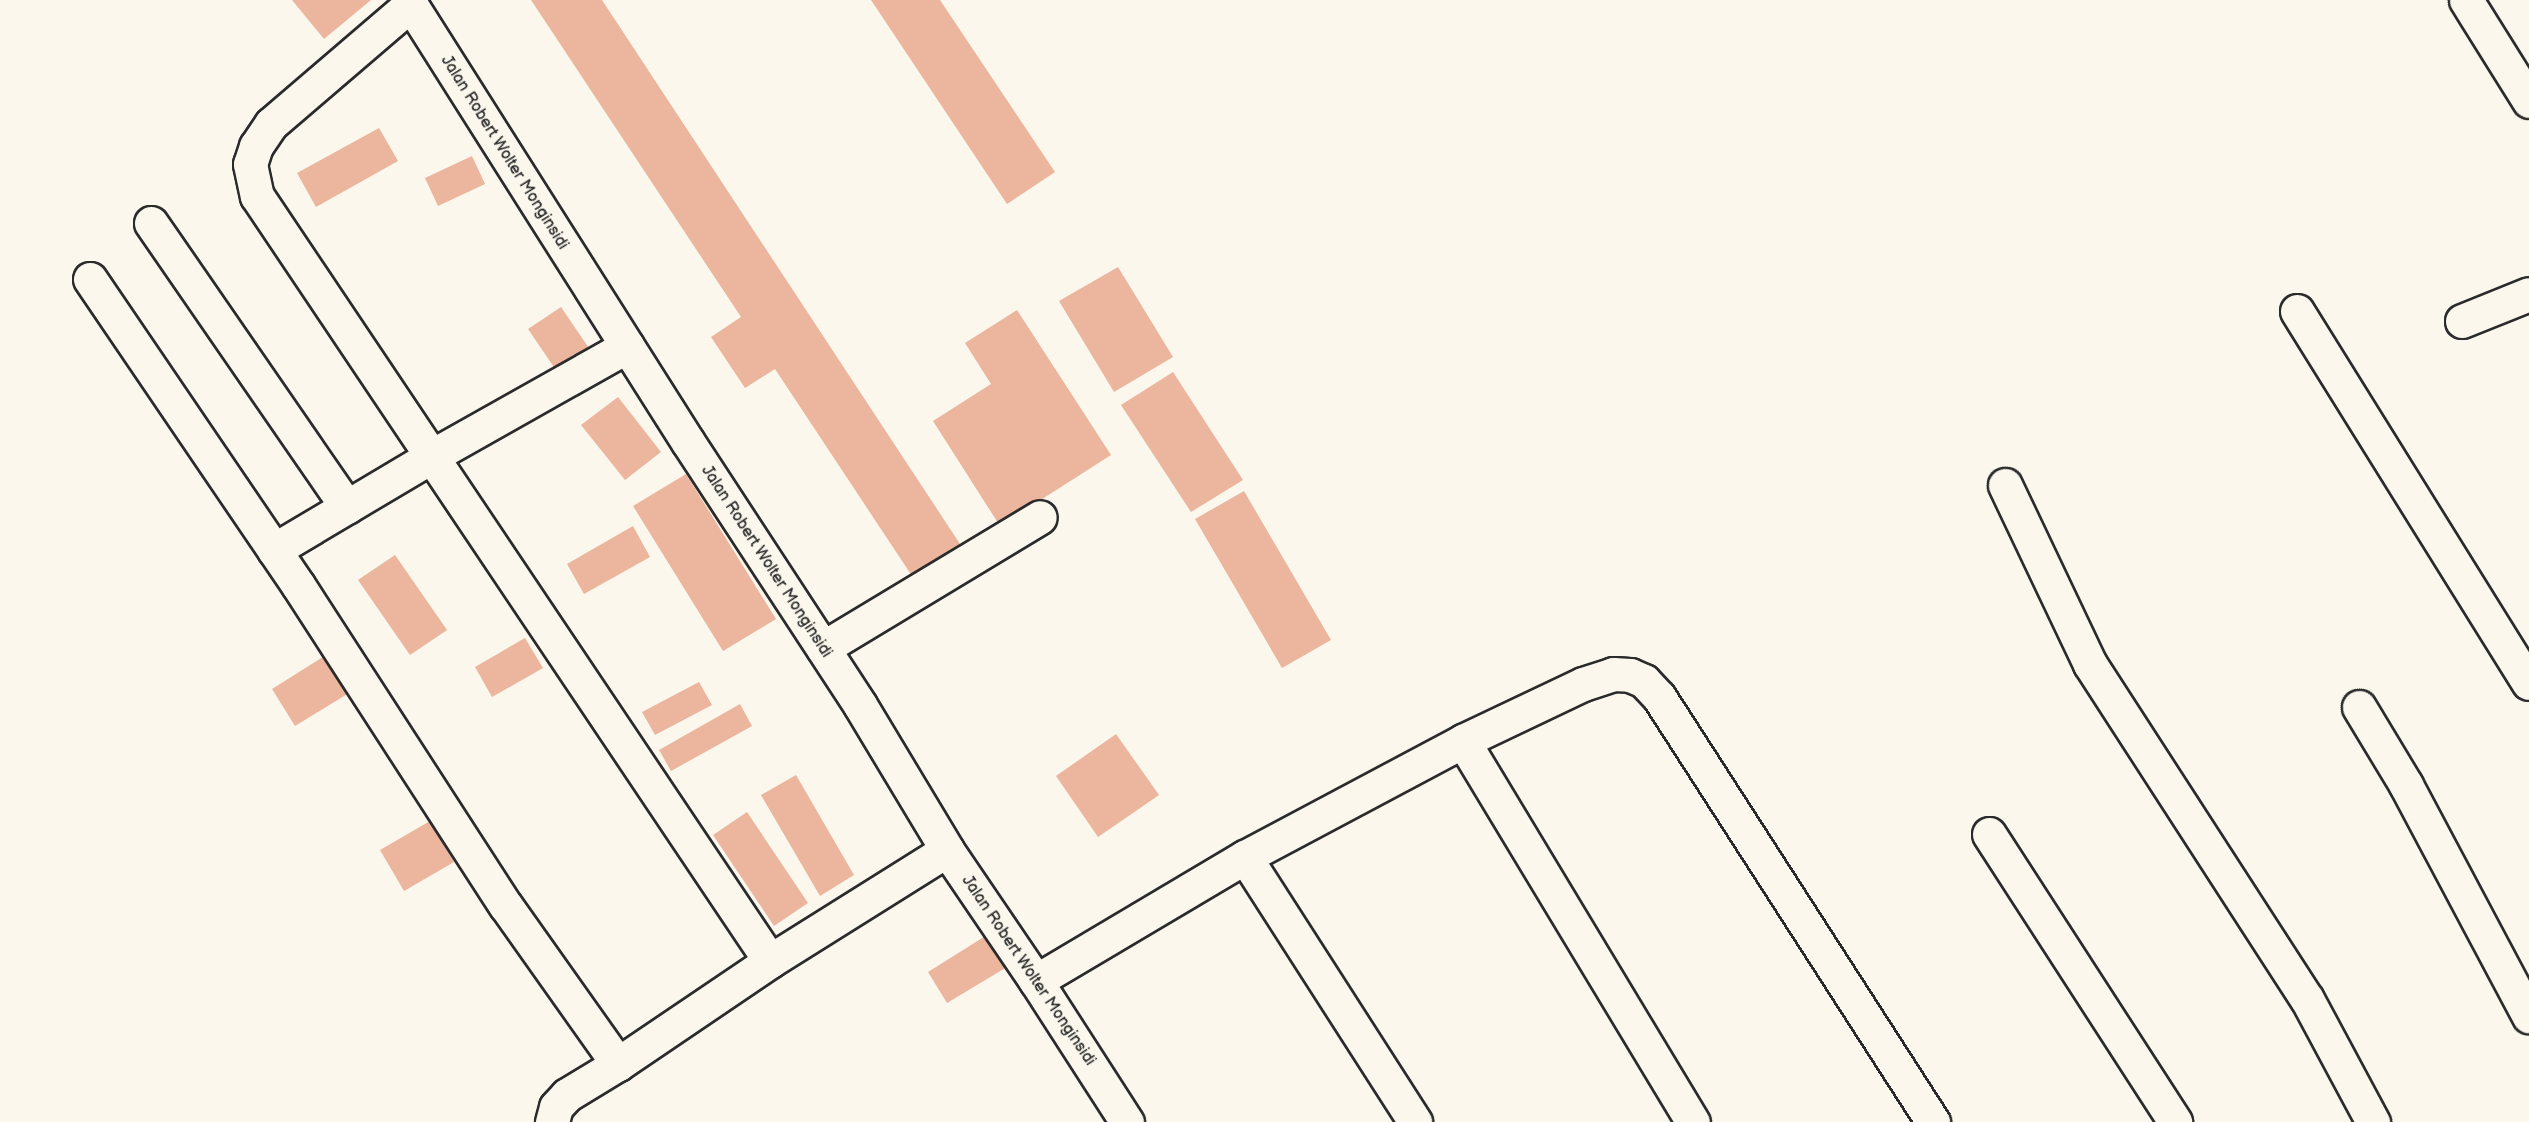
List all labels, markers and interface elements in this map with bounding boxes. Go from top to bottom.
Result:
street label: Jalan Robert Wolter Monginsidi [436,52,572,254]
street label: Jalan Robert Wolter Monginsidi [696,462,836,662]
street label: Jalan Robert Wolter Monginsidi [957,872,1099,1070]

